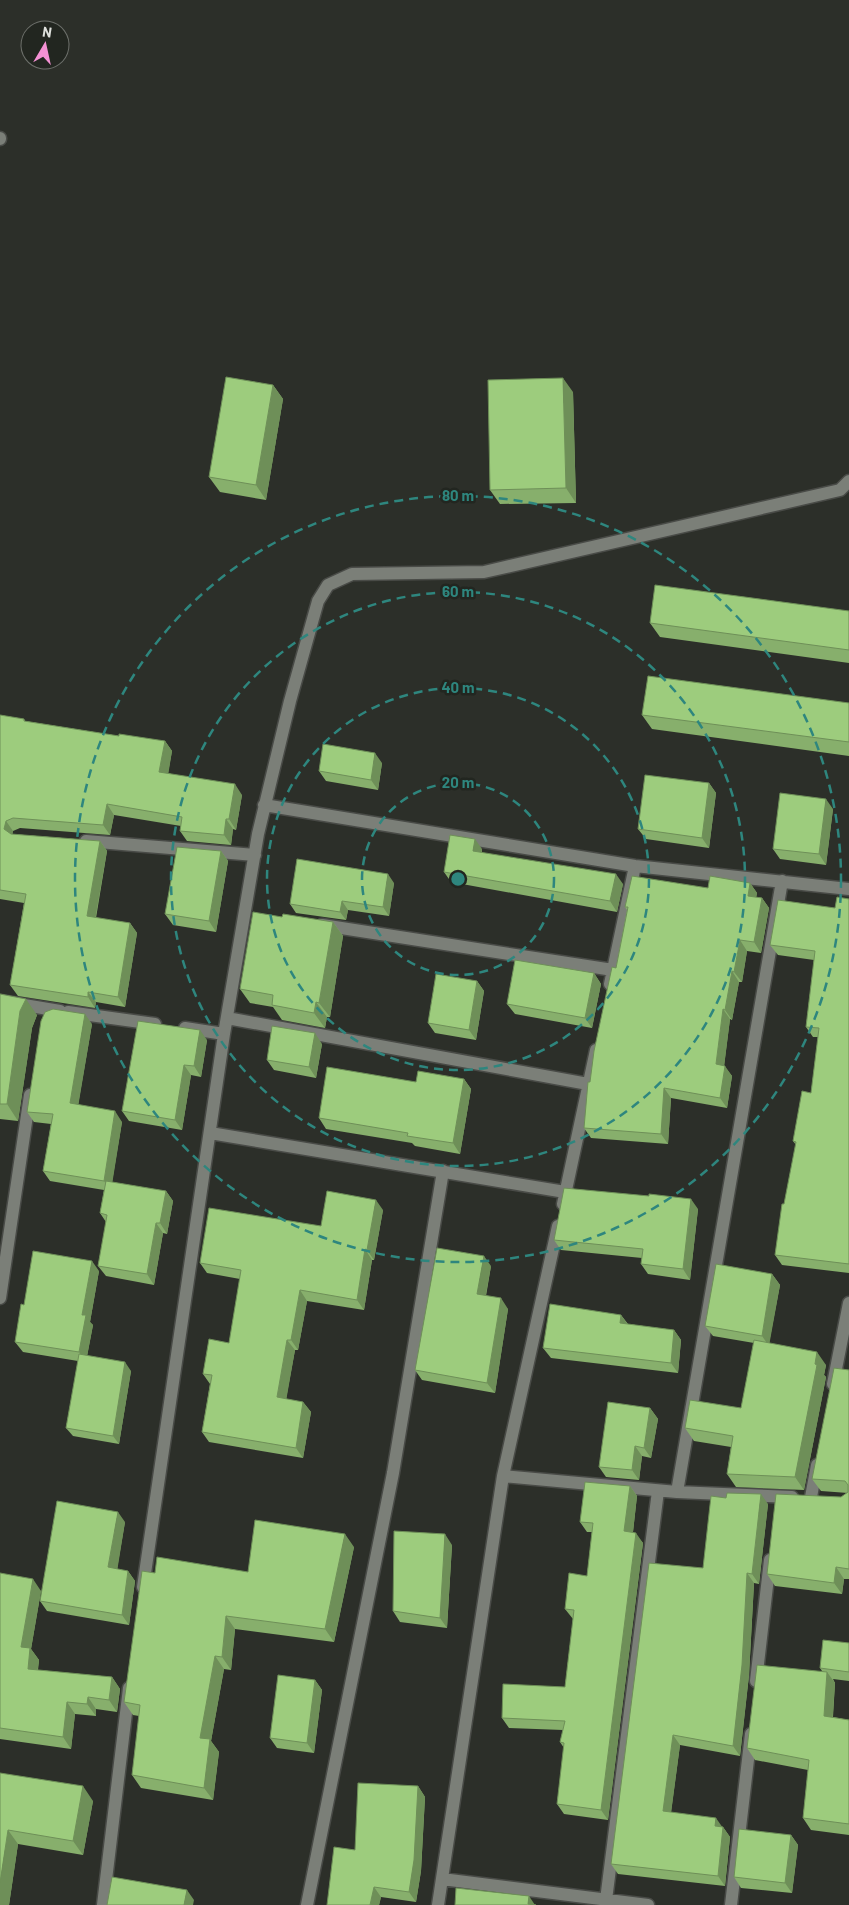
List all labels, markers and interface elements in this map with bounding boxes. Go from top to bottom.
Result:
north arrow [20,20,70,70]
text: N [41,23,53,41]
text: 80 m [442,486,474,504]
text: 60 m [442,582,474,600]
text: 40 m [441,678,475,696]
text: 20 m [442,773,474,791]
centre of rings [449,870,467,888]

